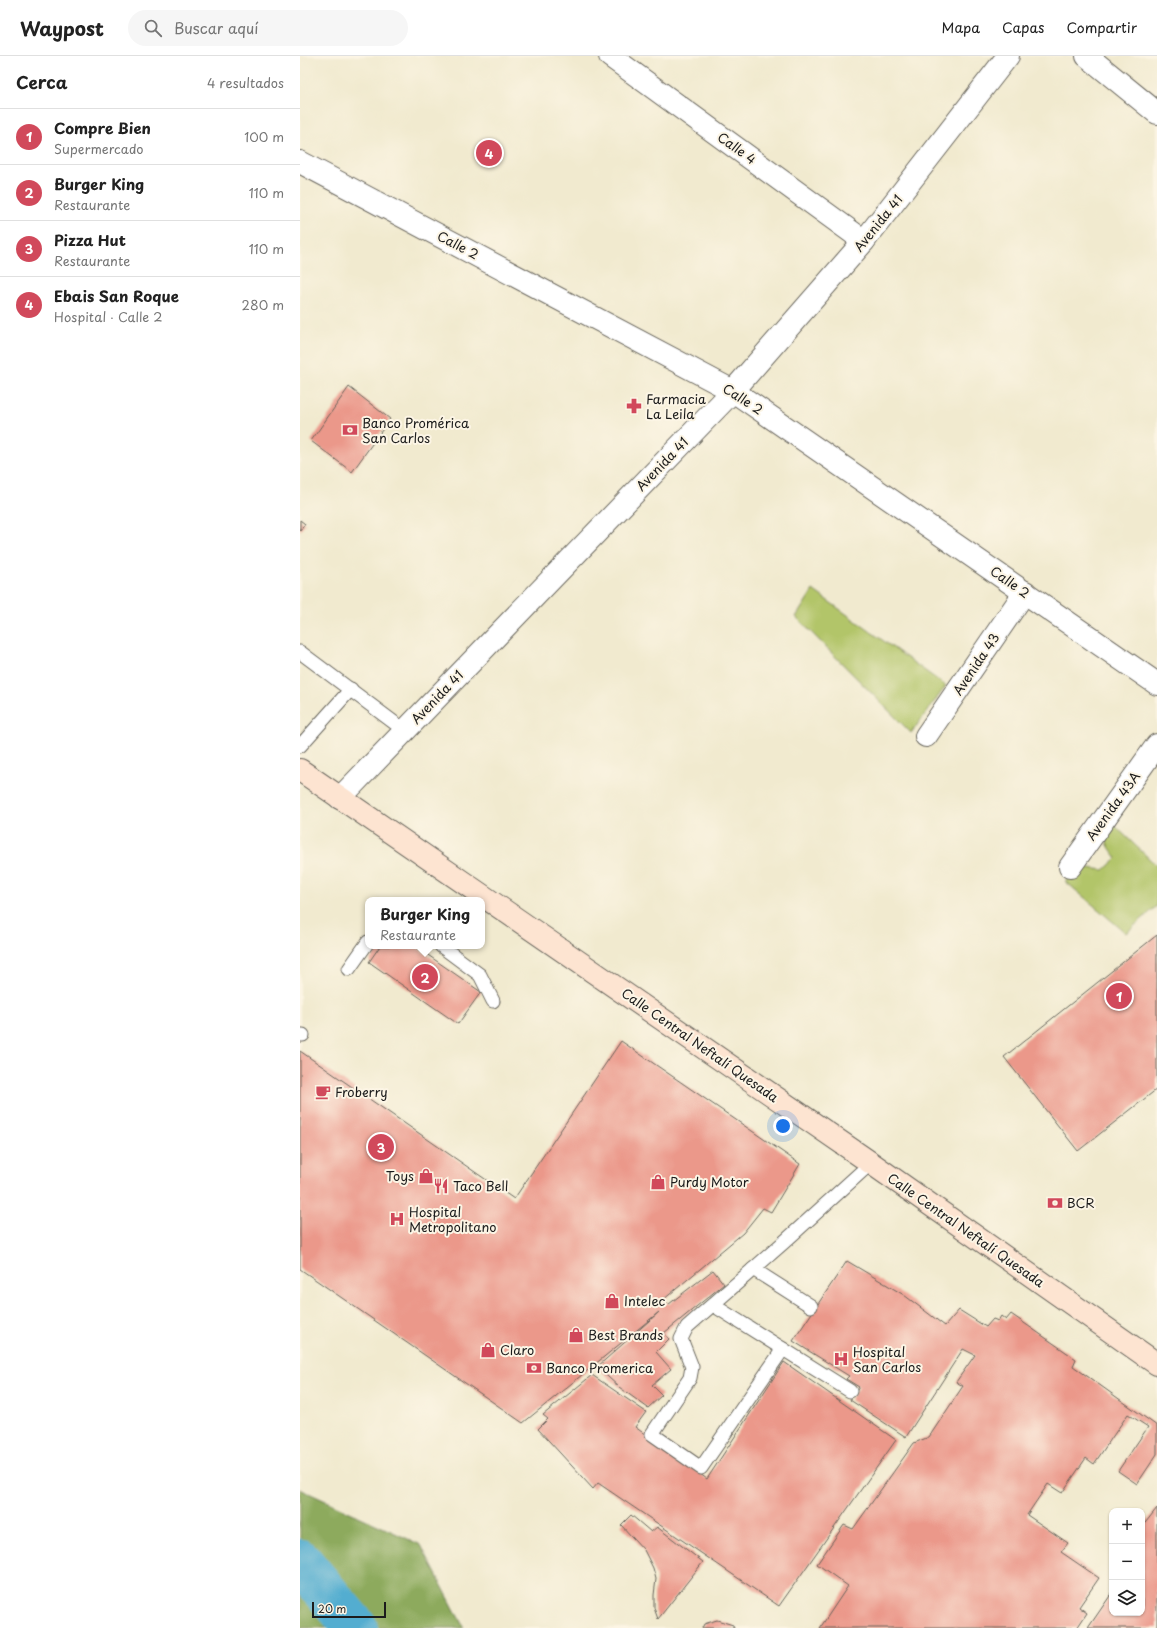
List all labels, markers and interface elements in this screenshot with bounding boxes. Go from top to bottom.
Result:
search box [128,10,408,46]
text: Waypost [20,14,104,42]
text: Buscar aquí [174,16,258,39]
icon: search [142,17,164,39]
text: Mapa [942,17,980,38]
text: Capas [1002,17,1044,38]
text: Compartir [1066,17,1137,38]
text: Cerca [16,69,67,95]
text: 4 resultados [207,73,284,92]
text: Compre Bien [54,116,151,139]
text: 1 [26,127,32,146]
text: 100 m [244,127,284,146]
street label: Calle 4 [714,127,761,168]
pin: 4 [476,138,502,168]
text: Supermercado [54,139,144,158]
text: Burger King [54,172,144,195]
text: 2 [24,183,34,202]
text: 110 m [249,183,284,202]
street label: Avenida 41 [849,190,906,255]
text: Restaurante [54,195,130,214]
street label: Calle 2 [434,226,482,263]
text: Pizza Hut [54,228,126,251]
text: 3 [25,239,33,258]
text: 110 m [249,239,284,258]
text: Restaurante [54,251,130,270]
text: Ebais San Roque [54,284,179,307]
text: 4 [25,295,33,314]
text: 280 m [242,295,284,314]
text: Hospital · Calle 2 [54,307,163,326]
street label: Calle 2 [719,378,767,419]
place label: Farmacia La Leila [646,389,706,423]
pharmacy icon: Farmacia La Leila [625,397,643,415]
place label: Banco Promérica San Carlos [362,413,470,447]
bank icon: Banco Promérica San Carlos [341,421,359,439]
street label: Avenida 41 [631,433,692,495]
street label: Calle 2 [987,561,1034,602]
street label: Avenida 43 [948,629,1003,699]
street label: Avenida 41 [406,666,467,728]
street label: Avenida 43A [1081,767,1144,844]
popup [365,897,485,949]
text: Burger King [380,902,470,925]
text: Restaurante [380,925,456,944]
pin: 2 [412,962,438,992]
pin: 1 [1106,981,1132,1011]
street label: Calle Central Neftalí Quesada [618,983,783,1107]
place label: Froberry [335,1082,388,1101]
cafe icon: Froberry [314,1083,332,1101]
your location [773,1116,793,1136]
pin: 3 [368,1132,394,1162]
place label: Toys [386,1166,414,1185]
shop icon: Toys [417,1167,435,1185]
street label: Calle Central Neftalí Quesada [884,1168,1049,1292]
place label: Purdy Motor [670,1172,750,1191]
shop icon: Purdy Motor [649,1173,667,1191]
place label: Taco Bell [453,1176,508,1195]
restaurant icon: Taco Bell [432,1177,450,1195]
place label: BCR [1067,1193,1095,1212]
bank icon: BCR [1046,1194,1064,1212]
place label: Hospital Metropolitano [409,1202,496,1236]
hospital icon: Hospital Metropolitano [388,1210,406,1228]
place label: Intelec [624,1291,666,1310]
shop icon: Intelec [603,1292,621,1310]
place label: Best Brands [588,1325,663,1344]
shop icon: Best Brands [567,1326,585,1344]
place label: Claro [500,1340,534,1359]
shop icon: Claro [479,1341,497,1359]
place label: Hospital San Carlos [853,1342,921,1376]
hospital icon: Hospital San Carlos [832,1350,850,1368]
place label: Banco Promerica [546,1358,654,1377]
bank icon: Banco Promerica [525,1359,543,1377]
map controls [1109,1508,1145,1616]
button: + [1109,1508,1145,1544]
button: − [1109,1544,1145,1580]
button: layers [1109,1580,1145,1616]
scale bar [312,1600,386,1619]
text: 20 m [318,1600,346,1617]

